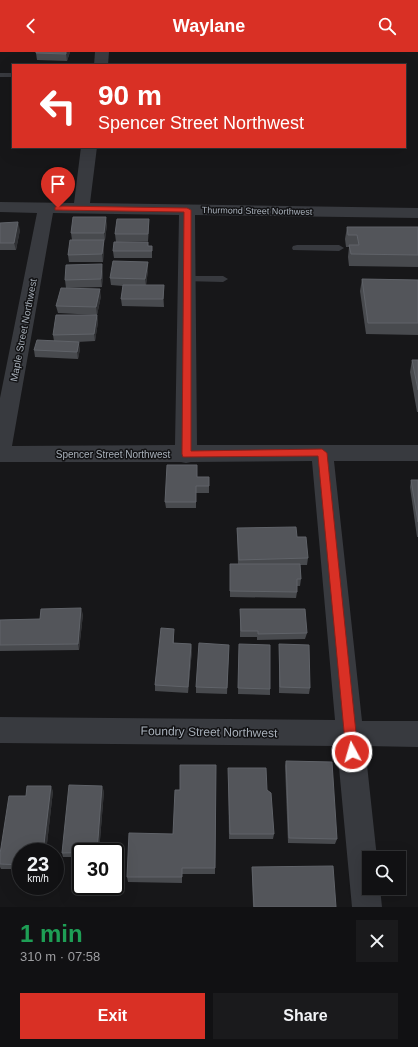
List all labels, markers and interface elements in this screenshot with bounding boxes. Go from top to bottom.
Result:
icon: back [20,15,42,37]
icon: search [376,15,398,37]
text: Waylane [173,16,245,36]
icon: left [32,80,84,132]
text: 90 m [98,80,162,111]
text: Spencer Street Northwest [98,113,304,133]
pin [41,167,75,208]
icon: arrive [47,173,69,195]
street label: Thurmond Street Northwest [202,205,313,217]
street label: Maple Street Northwest [8,278,39,382]
street label: Spencer Street Northwest [56,449,170,460]
street label: Foundry Street Northwest [141,724,278,740]
position arrow [331,731,373,773]
speed limit sign: 30 [72,843,124,895]
map controls [362,851,406,895]
button: search [362,851,406,895]
text: 23 [27,853,49,875]
text: km/h [27,873,49,884]
text: 1 min [20,920,83,947]
button: close [356,920,398,962]
text: 310 m · 07:58 [20,949,100,964]
button: Exit [20,993,205,1039]
button: Share [213,993,398,1039]

